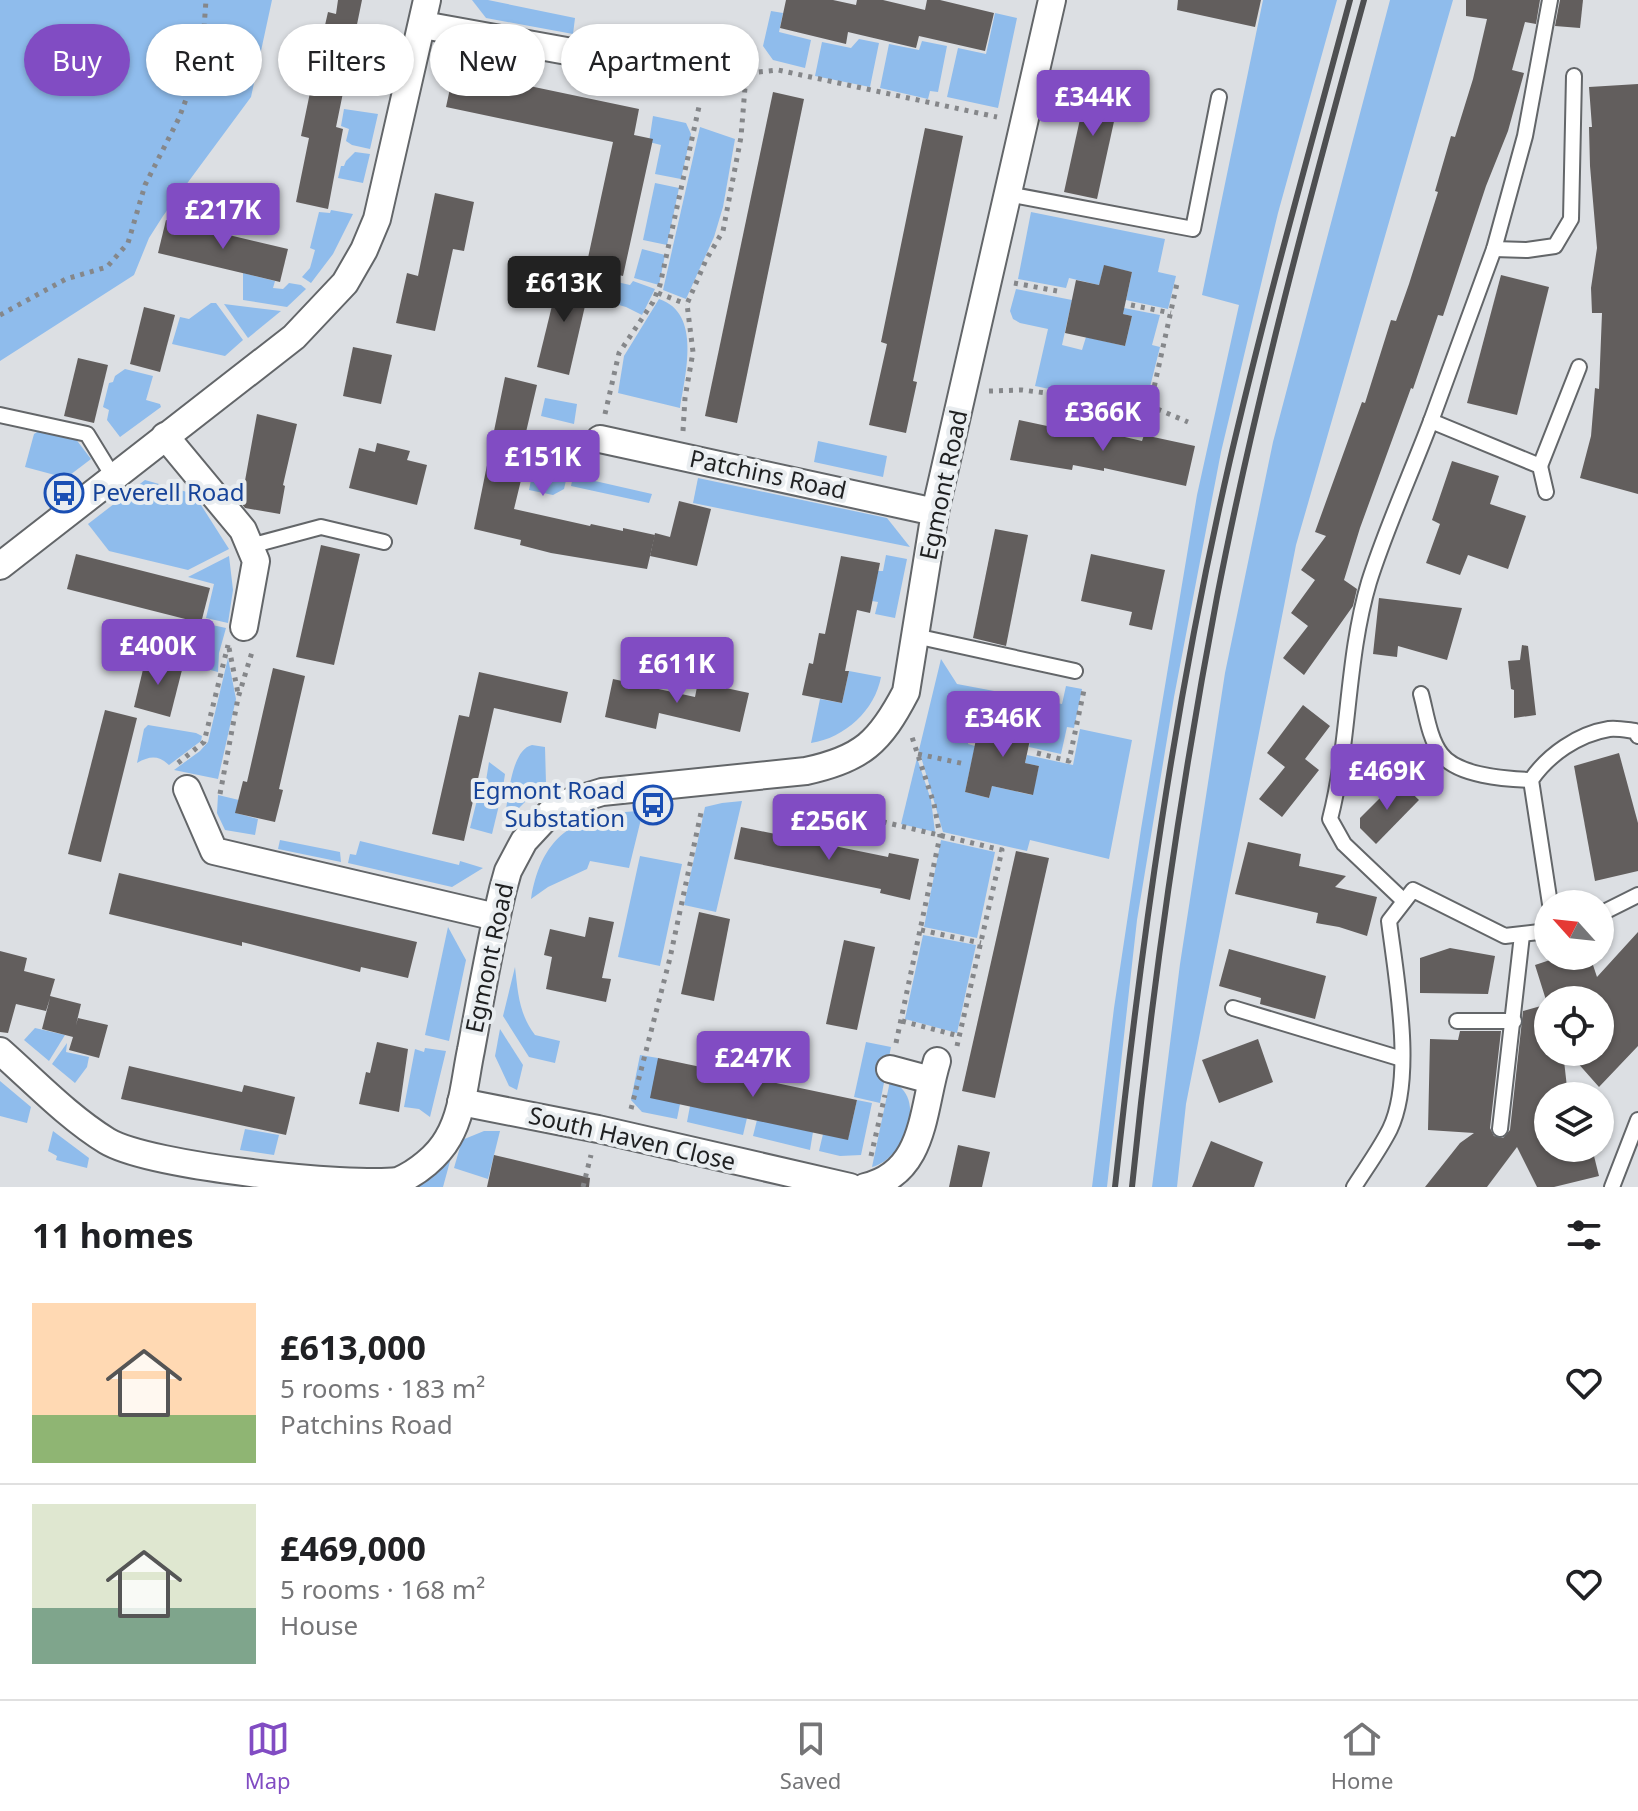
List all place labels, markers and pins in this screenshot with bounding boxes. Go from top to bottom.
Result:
pin: £344K [1037,70,1149,138]
pin: £217K [167,183,279,251]
pin: £613K [508,256,620,324]
pin: £366K [1047,385,1159,453]
pin: £151K [487,430,599,498]
bus stop icon: Peverell Road [43,472,85,514]
place label: Peverell Road [92,475,245,508]
pin: £400K [102,619,214,687]
pin: £611K [621,637,733,705]
pin: £346K [947,691,1059,759]
pin: £469K [1331,744,1443,812]
place label: Egmont Road Substation [473,773,625,834]
bus stop icon: Egmont Road Substation [632,784,674,826]
pin: £256K [773,794,885,862]
pin: £247K [697,1031,809,1099]

